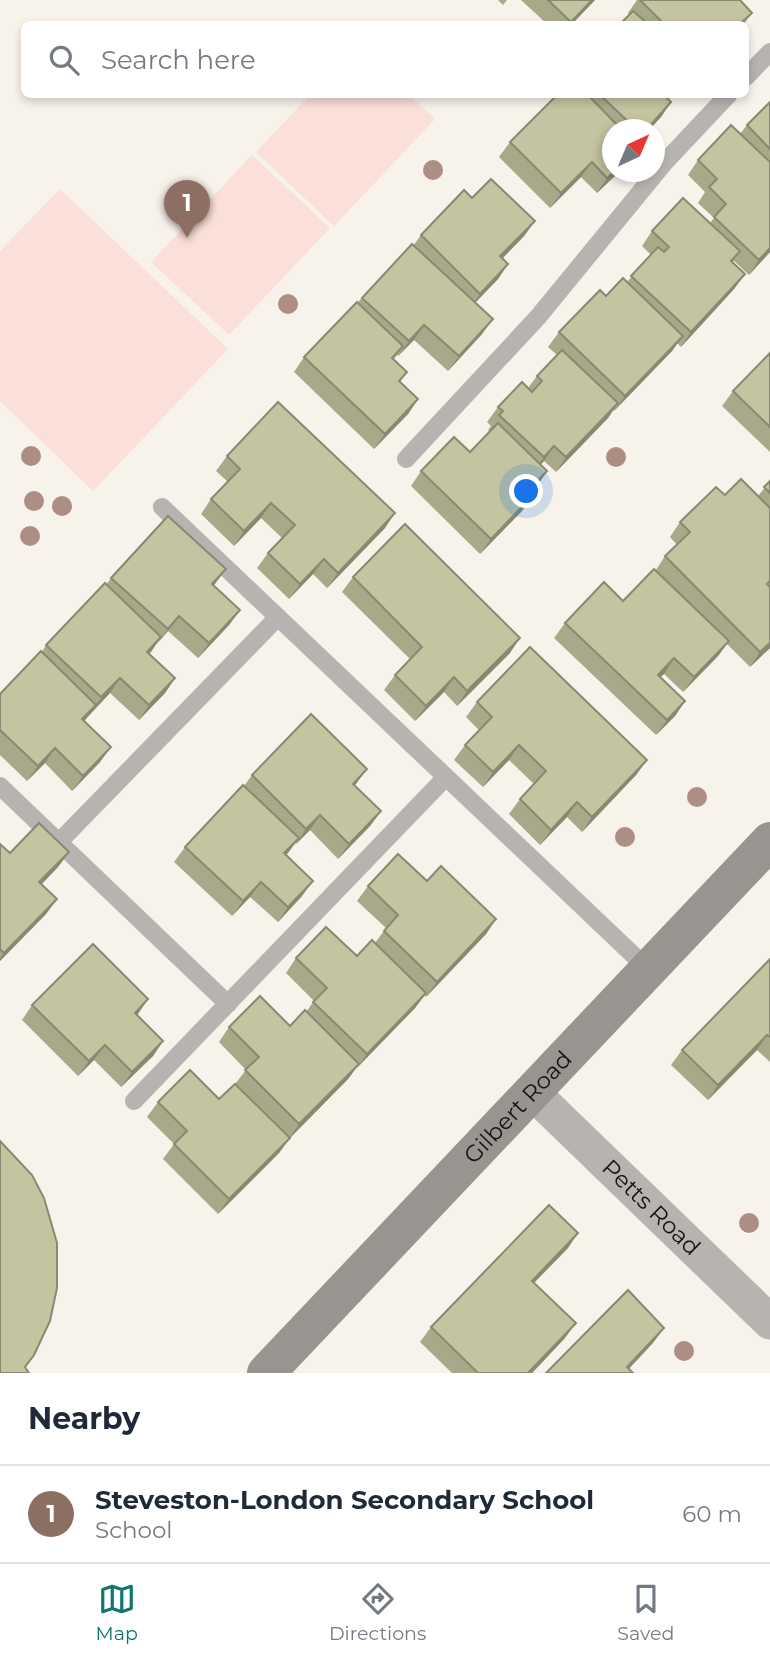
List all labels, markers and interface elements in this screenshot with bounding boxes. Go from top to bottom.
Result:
search box [21,21,749,98]
icon: search [45,41,83,79]
text: Search here [101,44,256,76]
north arrow [602,119,665,182]
pin: 1 [164,180,210,238]
your location [509,474,543,508]
street label: Gilbert Road [458,1045,578,1169]
street label: Petts Road [596,1154,706,1261]
text: Nearby [28,1400,140,1437]
text: Steveston-London Secondary School [95,1484,594,1516]
text: 1 [46,1500,56,1528]
text: 60 m [682,1500,742,1528]
text: School [95,1516,173,1544]
tab: Map [96,1580,138,1645]
tab: Directions [329,1580,426,1645]
tab: Saved [617,1580,674,1645]

